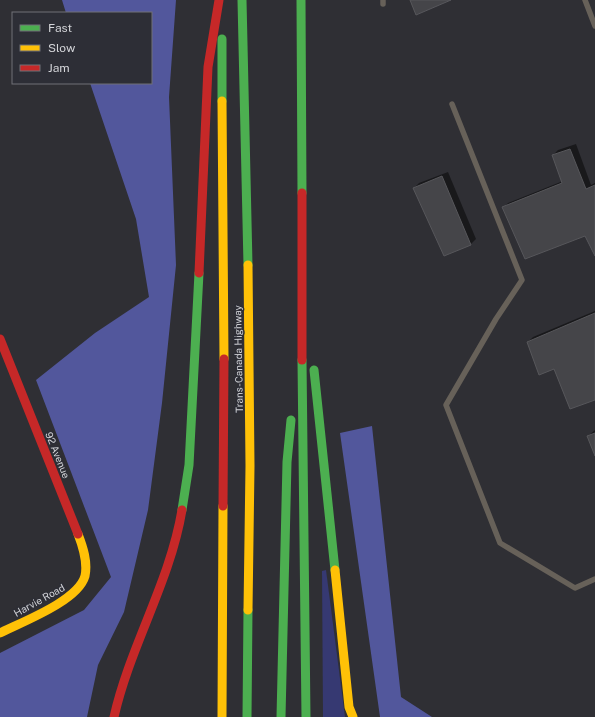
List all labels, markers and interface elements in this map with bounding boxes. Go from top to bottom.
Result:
legend [12,12,152,84]
text: Fast [48,21,73,35]
text: Slow [48,41,76,55]
text: Jam [48,61,70,75]
street label: Trans-Canada Highway [231,304,245,413]
street label: 92 Avenue [43,430,73,480]
street label: Harvie Road [11,581,67,619]

